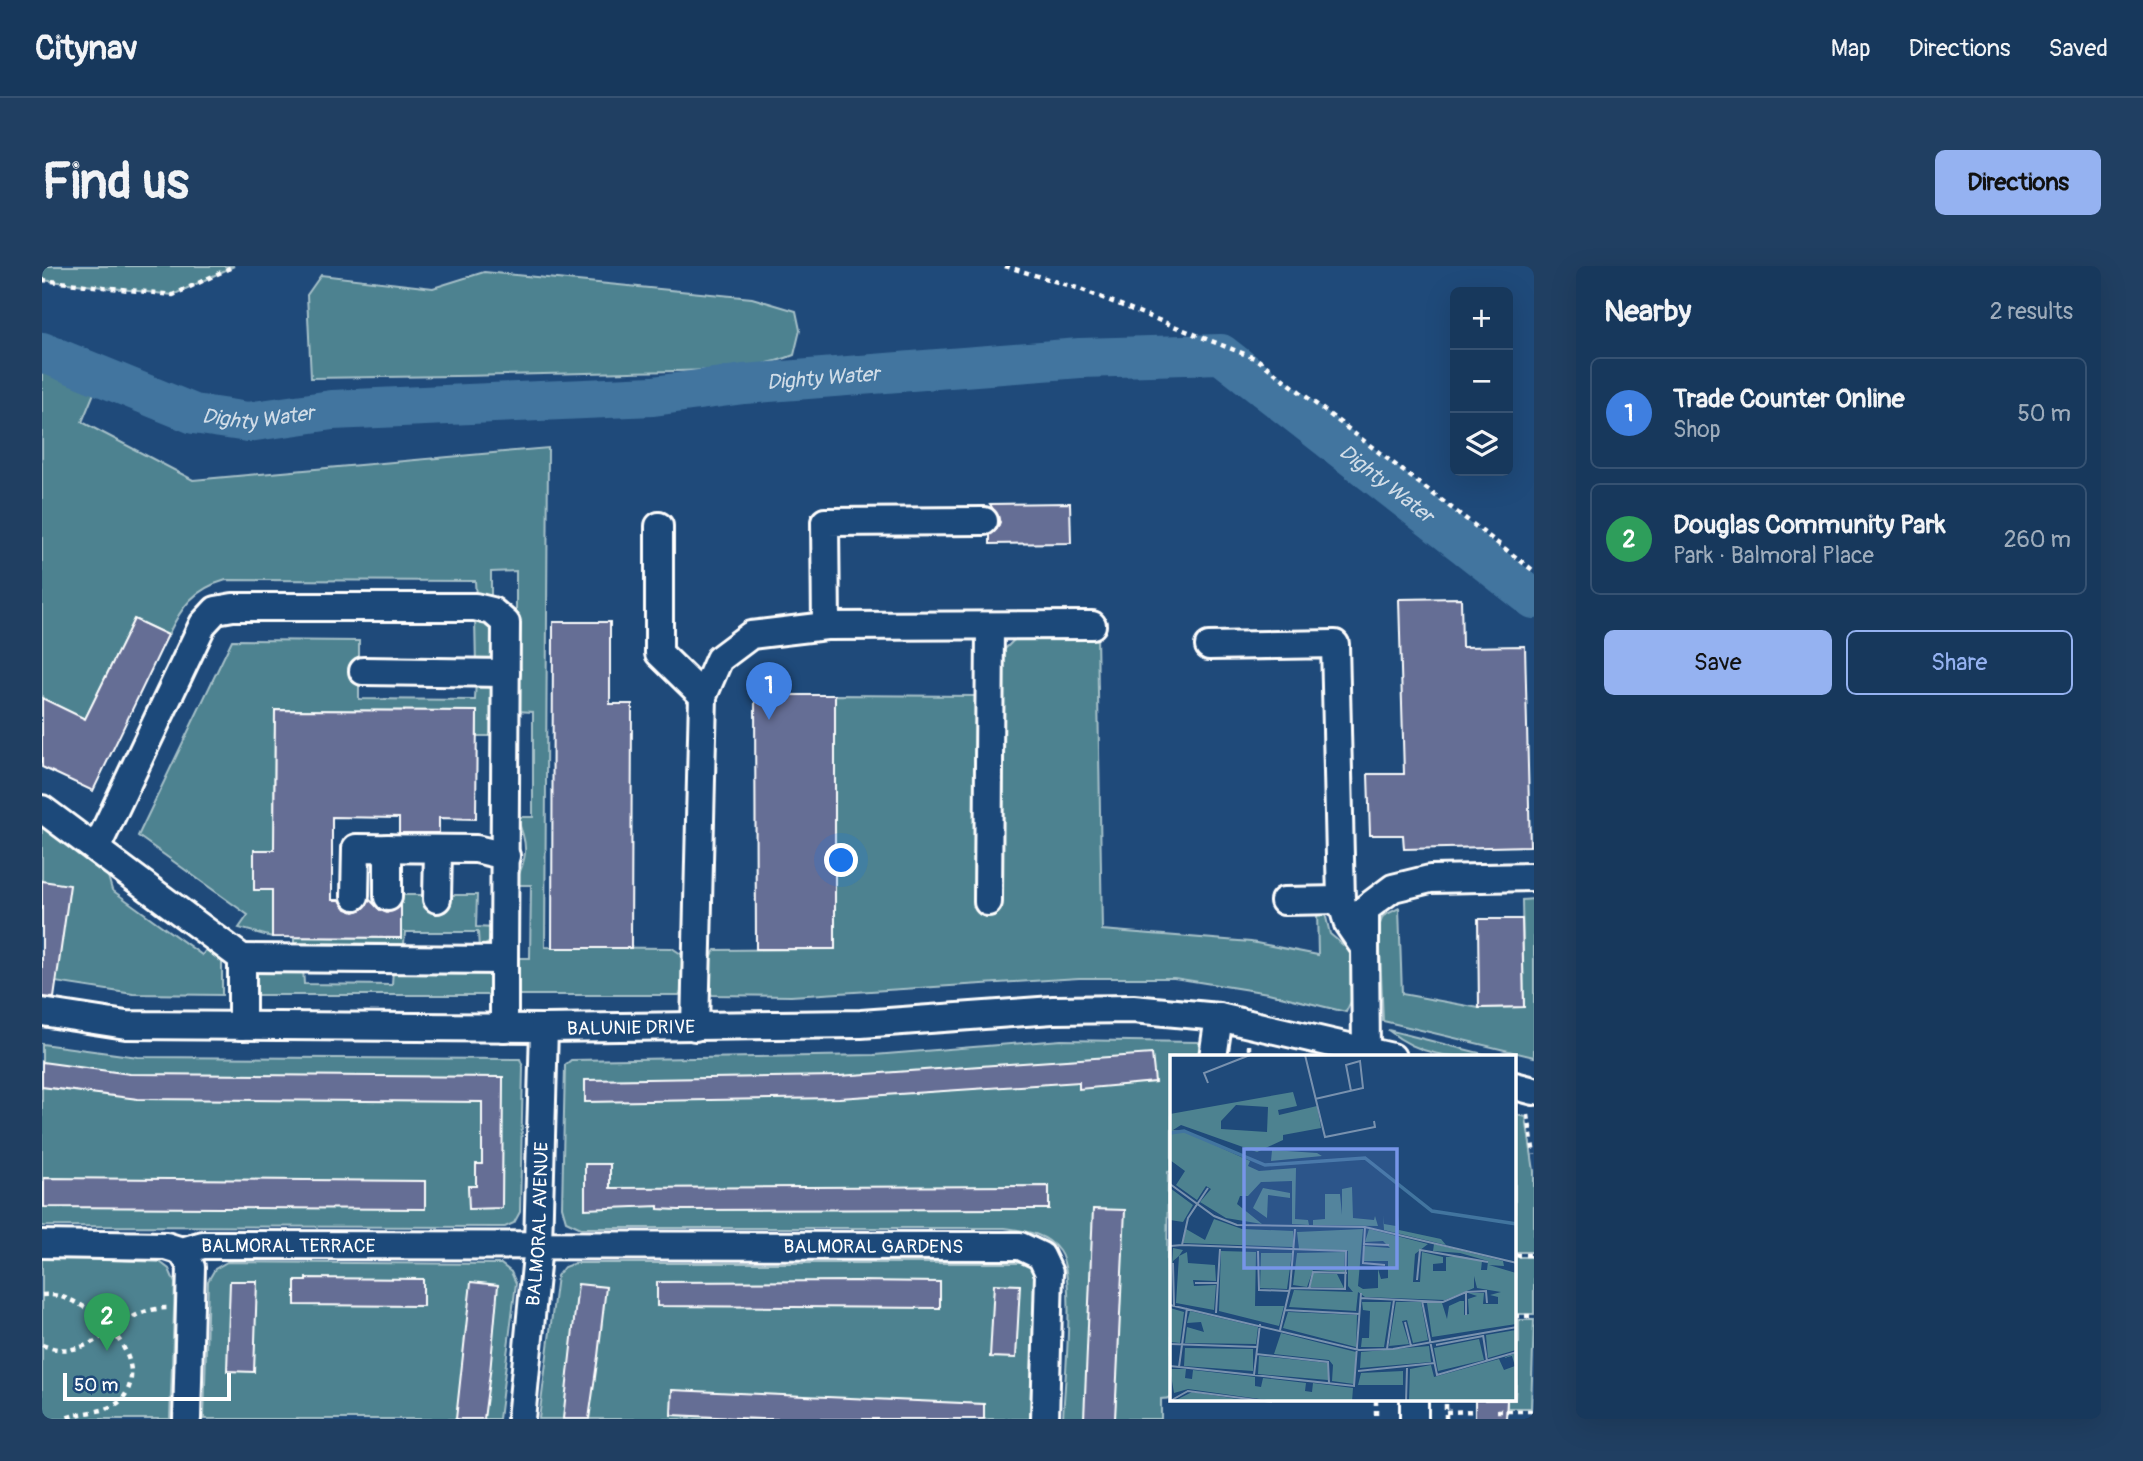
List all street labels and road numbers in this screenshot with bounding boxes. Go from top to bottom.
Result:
street label: BALUNIE DRIVE [567,1015,695,1041]
street label: BALMORAL AVENUE [521,1141,554,1307]
street label: BALMORAL TERRACE [201,1234,376,1258]
street label: BALMORAL GARDENS [783,1235,963,1259]

